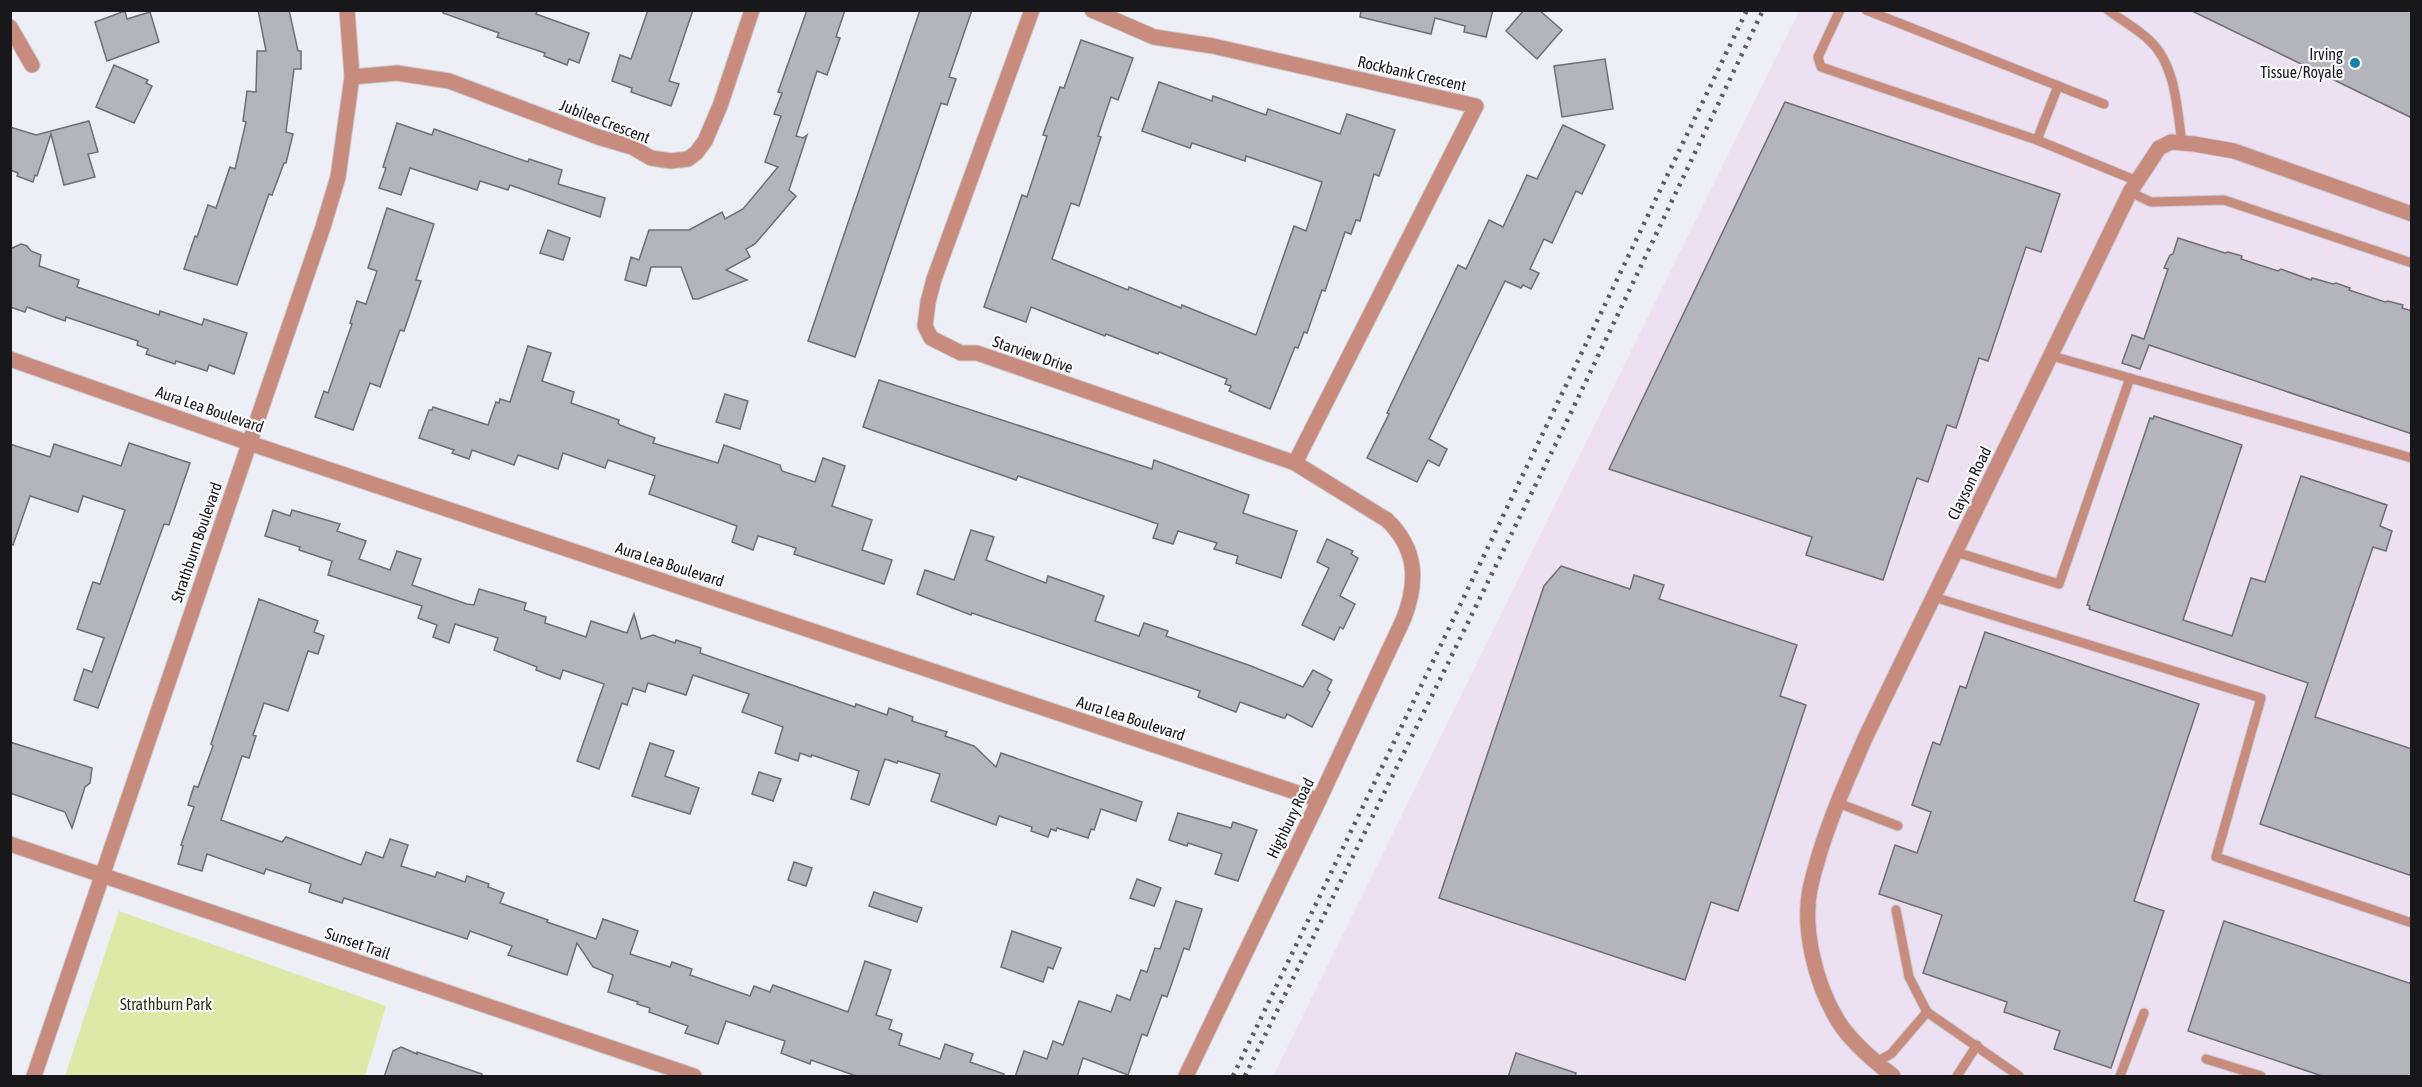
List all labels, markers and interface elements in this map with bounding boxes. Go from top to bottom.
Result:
place label: Irving Tissue/Royale [2260,45,2343,82]
street label: Rockbank Crescent [1356,52,1468,94]
marker: Irving Tissue/Royale [2348,56,2362,70]
street label: Jubilee Crescent [557,96,653,147]
street label: Starview Drive [991,332,1075,376]
street label: Aura Lea Boulevard [154,382,266,436]
street label: Clayson Road [1944,443,1995,523]
street label: Strathburn Boulevard [167,480,225,604]
street label: Aura Lea Boulevard [614,538,726,590]
street label: Aura Lea Boulevard [1075,692,1187,744]
street label: Highbury Road [1263,775,1318,861]
street label: Sunset Trail [323,923,394,963]
park label: Strathburn Park [120,995,212,1013]

